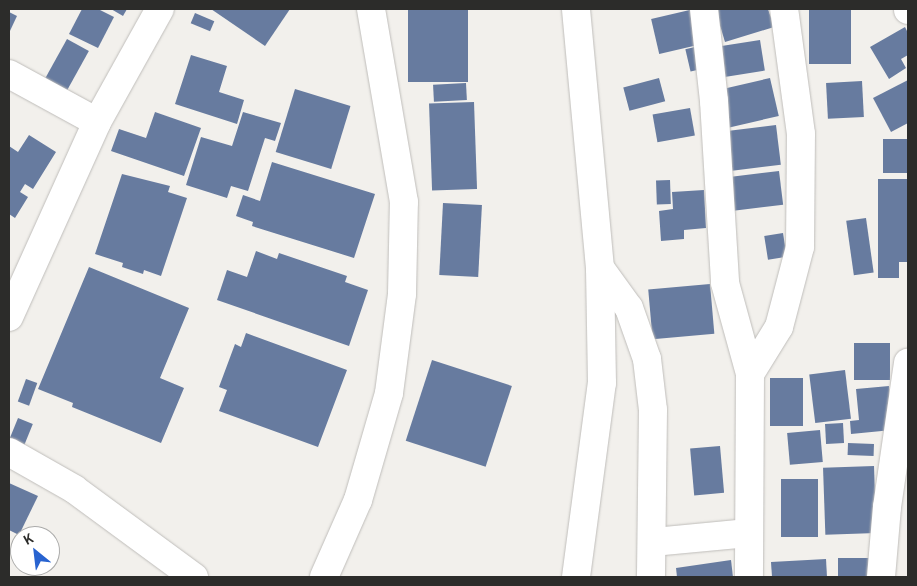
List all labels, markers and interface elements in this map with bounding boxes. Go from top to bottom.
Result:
north arrow [10,526,60,576]
text: K [20,529,36,549]

